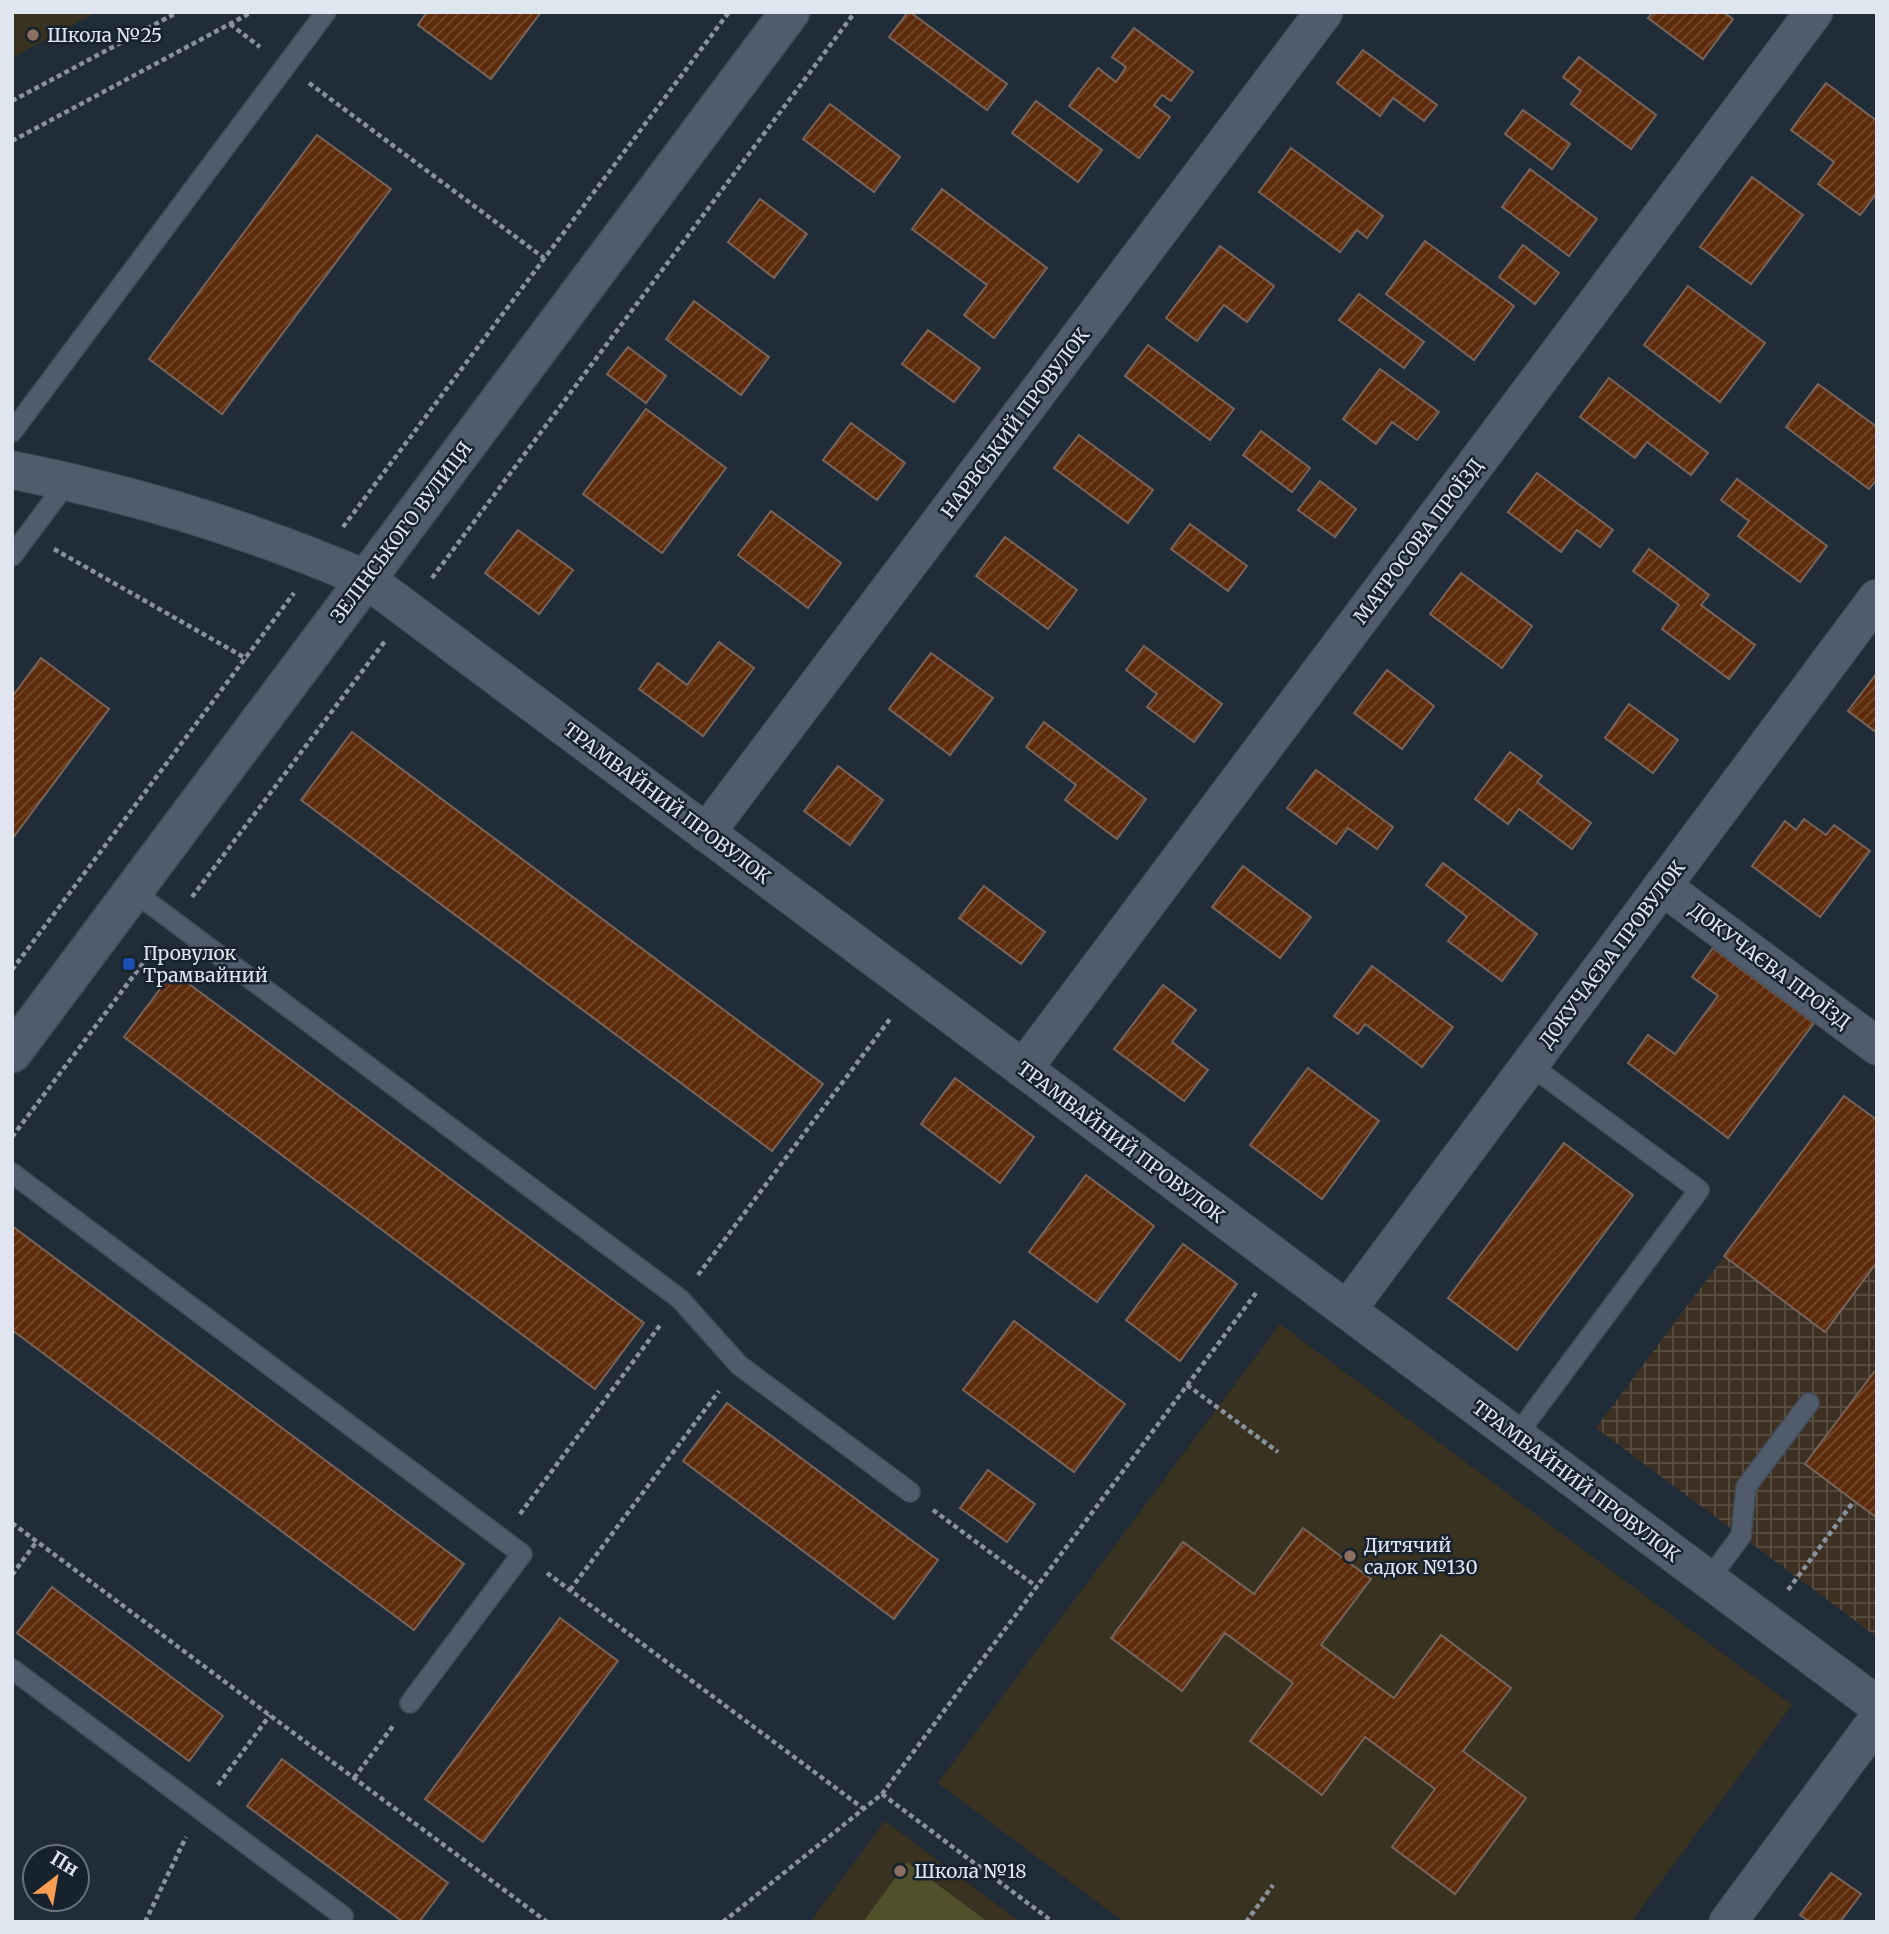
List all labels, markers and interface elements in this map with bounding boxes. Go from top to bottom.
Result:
place label: Школа №25 [47,23,162,47]
marker: Школа №25 [25,27,41,43]
street label: НАРВСЬКИЙ ПРОВУЛОК [936,323,1095,523]
street label: ЗЕЛІНСЬКОГО ВУЛИЦЯ [325,437,477,627]
street label: МАТРОСОВА ПРОЇЗД [1348,454,1488,628]
street label: ТРАМВАЙНИЙ ПРОВУЛОК [558,717,776,889]
street label: ДОКУЧАЄВА ПРОВУЛОК [1534,855,1690,1052]
street label: ДОКУЧАЄВА ПРОЇЗД [1685,898,1855,1034]
place label: Провулок Трамвайний [143,941,268,987]
marker: Провулок Трамвайний [121,956,137,972]
street label: ТРАМВАЙНИЙ ПРОВУЛОК [1012,1056,1230,1228]
street label: ТРАМВАЙНИЙ ПРОВУЛОК [1467,1395,1685,1567]
place label: Дитячий садок №130 [1364,1533,1478,1579]
marker: Дитячий садок №130 [1342,1548,1358,1564]
north arrow [21,1843,91,1913]
text: Пн [46,1846,83,1881]
place label: Школа №18 [914,1859,1027,1883]
marker: Школа №18 [892,1863,908,1879]

